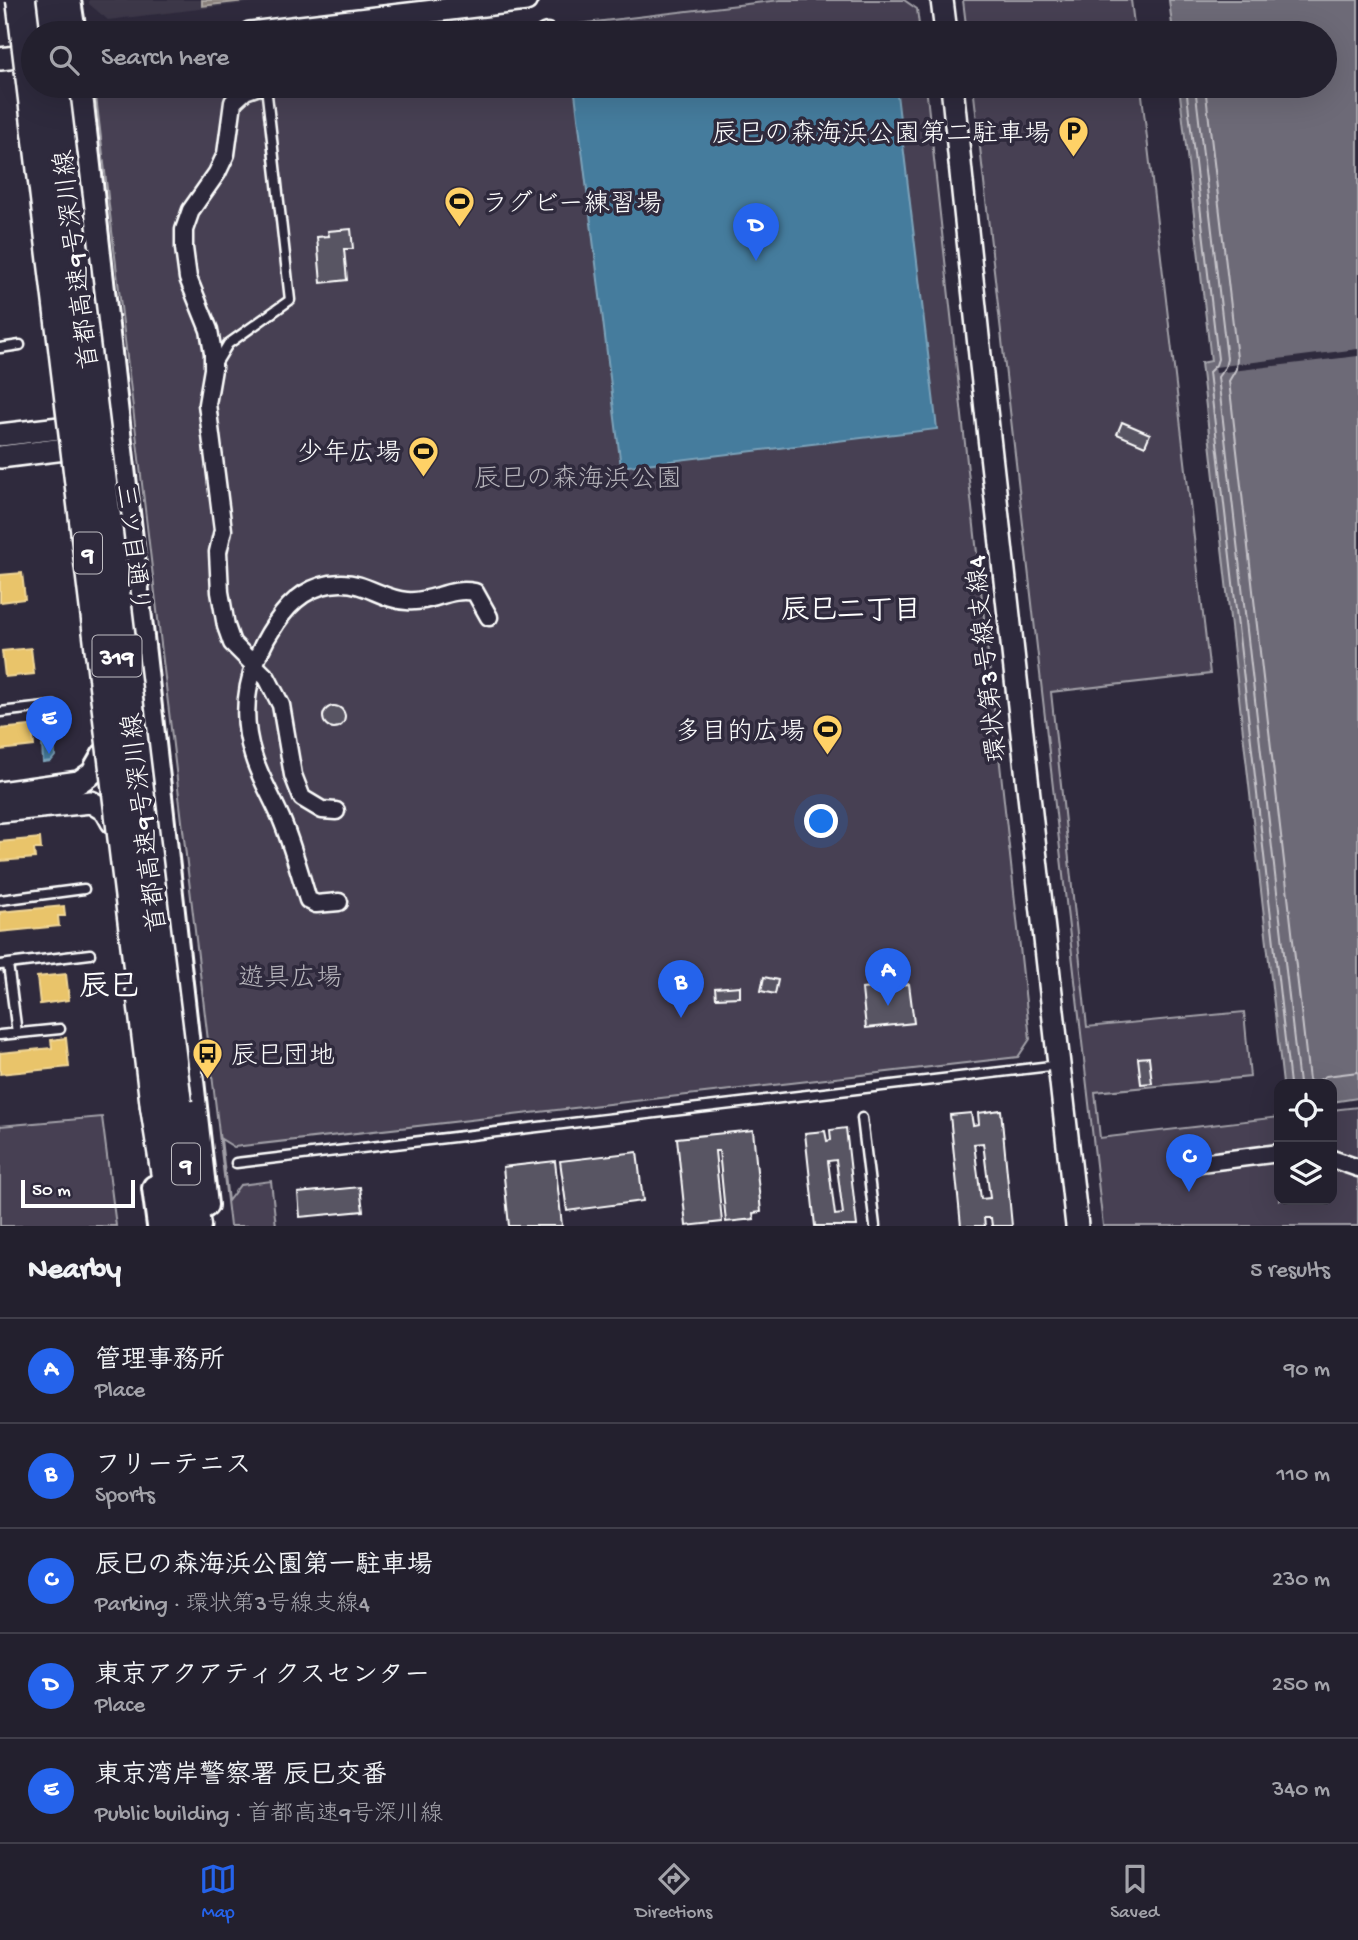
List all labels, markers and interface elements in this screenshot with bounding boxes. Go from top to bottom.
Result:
search box [21,21,1337,98]
icon: search [45,41,83,79]
text: Search here [101,44,229,75]
parking icon: 辰巳の森海浜公園第二駐車場 [1056,115,1090,159]
place label: 辰巳の森海浜公園第二駐車場 [712,119,1050,152]
street label: 首都高速9号深川線 [49,148,108,371]
sports icon: ラグビー練習場 [442,185,476,229]
place label: ラグビー練習場 [482,189,662,222]
pin: D [733,203,779,261]
sports icon: 少年広場 [407,434,441,478]
place label: 少年広場 [297,438,401,471]
park label: 辰巳の森海浜公園 [474,464,682,497]
street label: 三ツ目通り [106,482,153,615]
road number: 9 [74,532,102,574]
street label: 環状第3号線支線4 [961,554,1016,764]
district label: 辰巳二丁目 [781,596,921,629]
road number: 319 [92,636,142,676]
pin: E [26,696,72,754]
street label: 首都高速9号深川線 [117,711,176,934]
sports icon: 多目的広場 [811,713,845,757]
place label: 多目的広場 [675,717,805,750]
your location [804,804,838,838]
pin: A [865,948,911,1006]
pin: B [658,960,704,1018]
park label: 遊具広場 [238,964,342,996]
district label: 辰巳 [79,972,139,1007]
bus stop icon: 辰巳団地 [191,1037,225,1081]
place label: 辰巳団地 [231,1042,335,1074]
map controls [1274,1079,1337,1205]
button: locate [1274,1079,1337,1142]
pin: C [1166,1134,1212,1192]
button: layers [1274,1142,1337,1205]
road number: 9 [172,1144,200,1184]
scale bar [21,1177,135,1209]
text: 50 m [32,1180,71,1203]
text: Nearby [28,1254,121,1289]
text: 5 results [1250,1258,1330,1285]
text: 管理事務所 [95,1347,225,1378]
text: A [44,1357,58,1384]
text: 90 m [1284,1357,1330,1384]
text: Place [95,1378,145,1405]
text: フリーテニス [95,1452,252,1483]
text: B [45,1462,57,1489]
text: 110 m [1277,1462,1330,1489]
text: Sports [95,1483,155,1510]
text: 辰巳の森海浜公園第一駐車場 [95,1552,433,1583]
text: C [45,1567,57,1594]
text: 230 m [1272,1567,1330,1594]
text: Parking · 環状第3号線支線4 [95,1592,370,1619]
text: 東京アクアティクスセンター [95,1662,430,1693]
text: D [44,1672,59,1699]
text: 250 m [1272,1672,1330,1699]
text: Place [95,1693,145,1720]
text: 東京湾岸警察署 辰巳交番 [95,1762,387,1793]
text: E [44,1777,58,1804]
text: 340 m [1272,1777,1330,1804]
text: Public building · 首都高速9号深川線 [95,1802,443,1829]
tab: Map [199,1860,237,1925]
tab: Directions [635,1860,712,1925]
tab: Saved [1110,1860,1159,1925]

